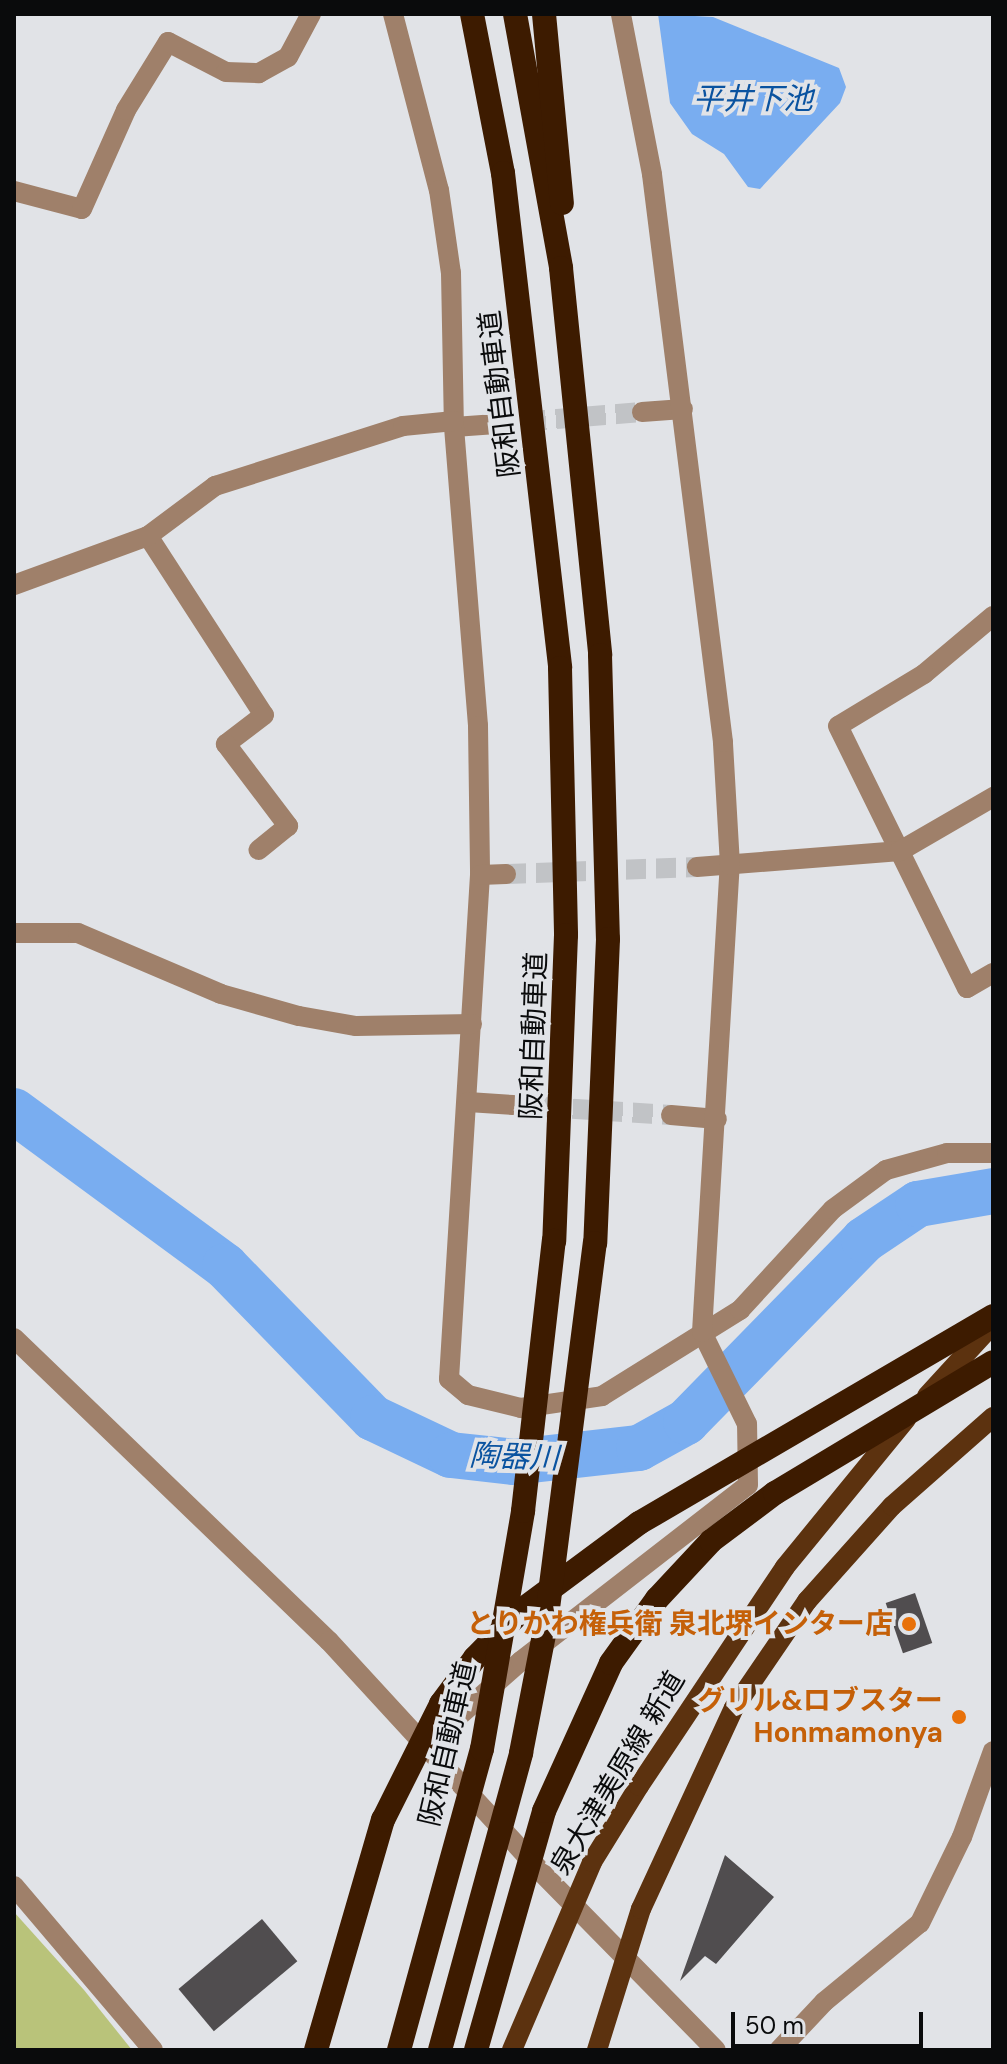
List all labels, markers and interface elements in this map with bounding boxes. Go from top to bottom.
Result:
water label: 平井下池 [693,81,813,117]
street label: 阪和自動車道 [473,309,527,479]
street label: 阪和自動車道 [514,951,554,1121]
water label: 陶器川 [468,1437,560,1477]
place label: とりかわ権兵衛 泉北堺インター店 [466,1607,893,1641]
marker: とりかわ権兵衛 泉北堺インター店 [900,1615,918,1633]
street label: 阪和自動車道 [413,1658,483,1830]
street label: 泉大津美原線 新道 [544,1665,692,1881]
place label: グリル&ロブスター Honmamonya [697,1684,943,1750]
marker: グリル&ロブスター Honmamonya [950,1708,968,1726]
scale bar [735,1996,927,2046]
text: 50 m [745,2010,804,2041]

